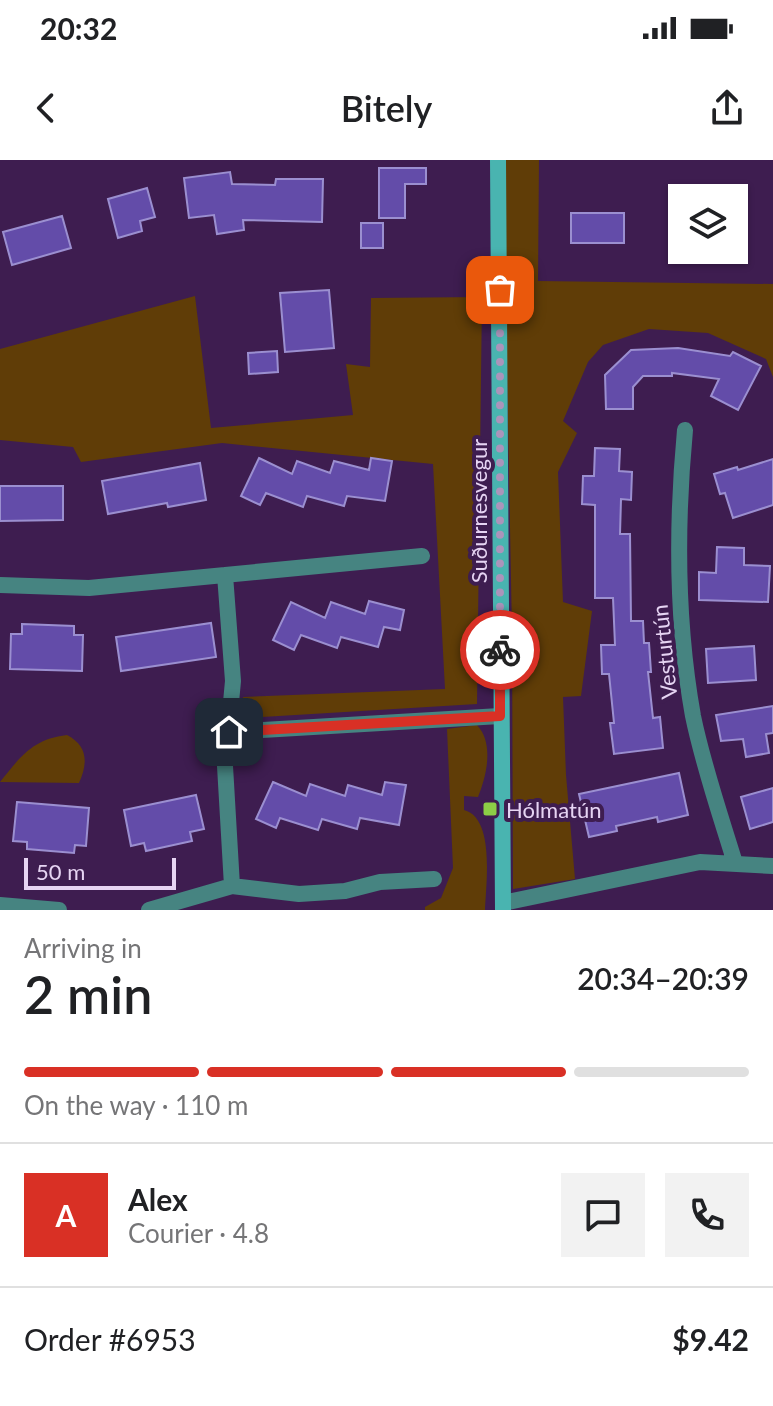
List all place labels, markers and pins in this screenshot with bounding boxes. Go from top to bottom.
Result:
pin [466,256,534,324]
pin [195,698,263,766]
place label: Hólmatún [506,796,601,823]
marker: Hólmatún [481,800,499,818]

